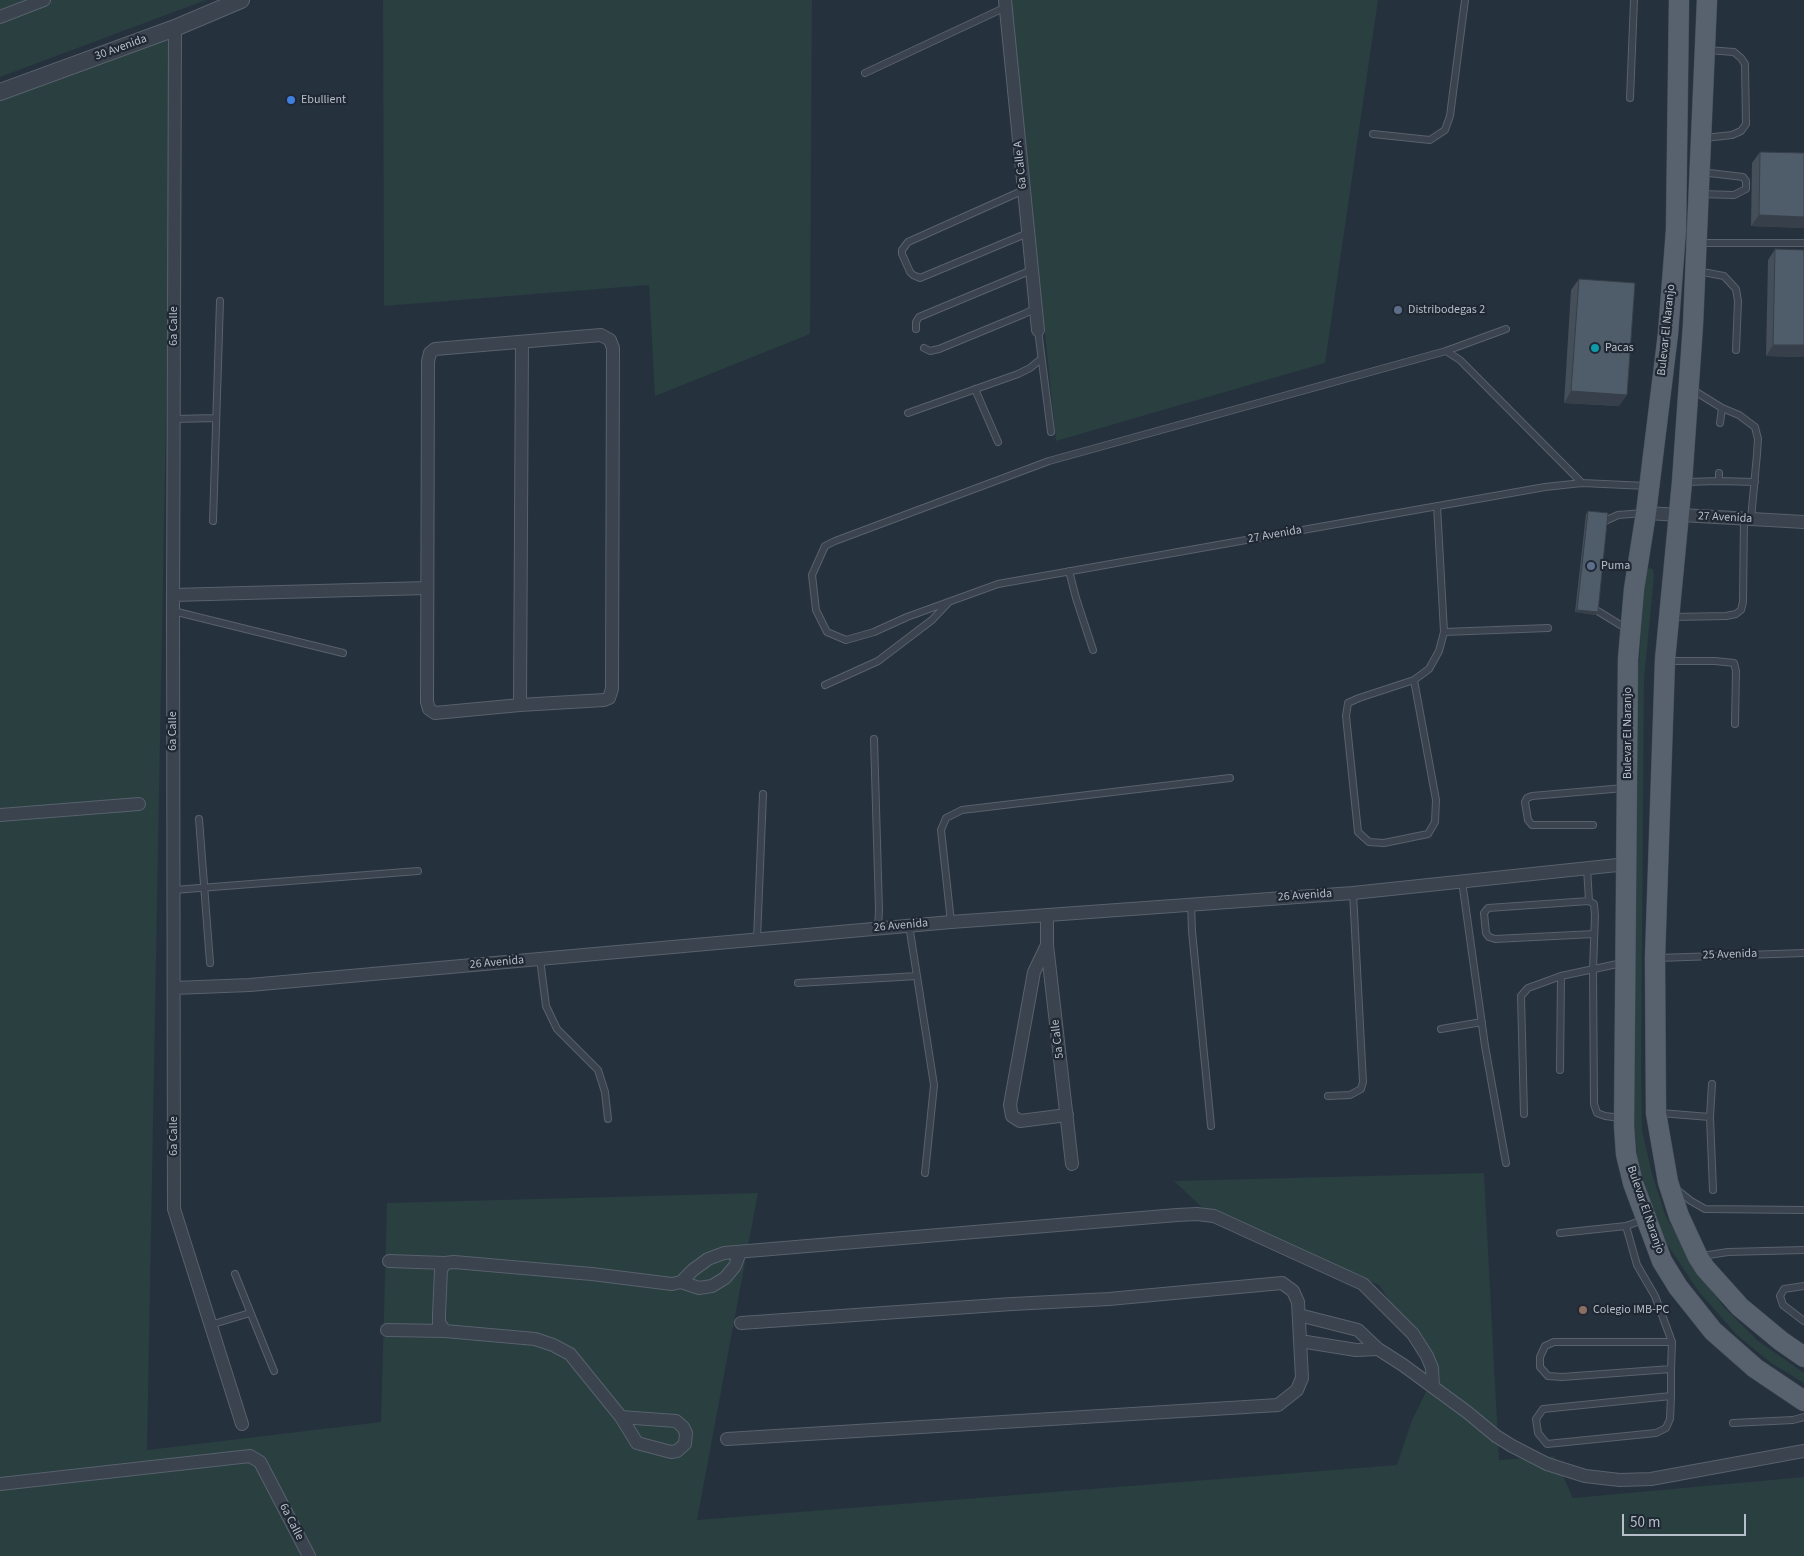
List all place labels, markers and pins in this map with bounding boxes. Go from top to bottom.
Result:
place label: Ebullient [301,93,346,107]
marker: Ebullient [285,94,297,106]
place label: Distribodegas 2 [1408,303,1485,317]
marker: Distribodegas 2 [1392,304,1404,316]
place label: Pacas [1605,341,1634,355]
marker: Pacas [1589,342,1601,354]
place label: Puma [1601,559,1630,573]
marker: Puma [1585,560,1597,572]
place label: Colegio IMB-PC [1593,1303,1669,1317]
marker: Colegio IMB-PC [1577,1304,1589,1316]

